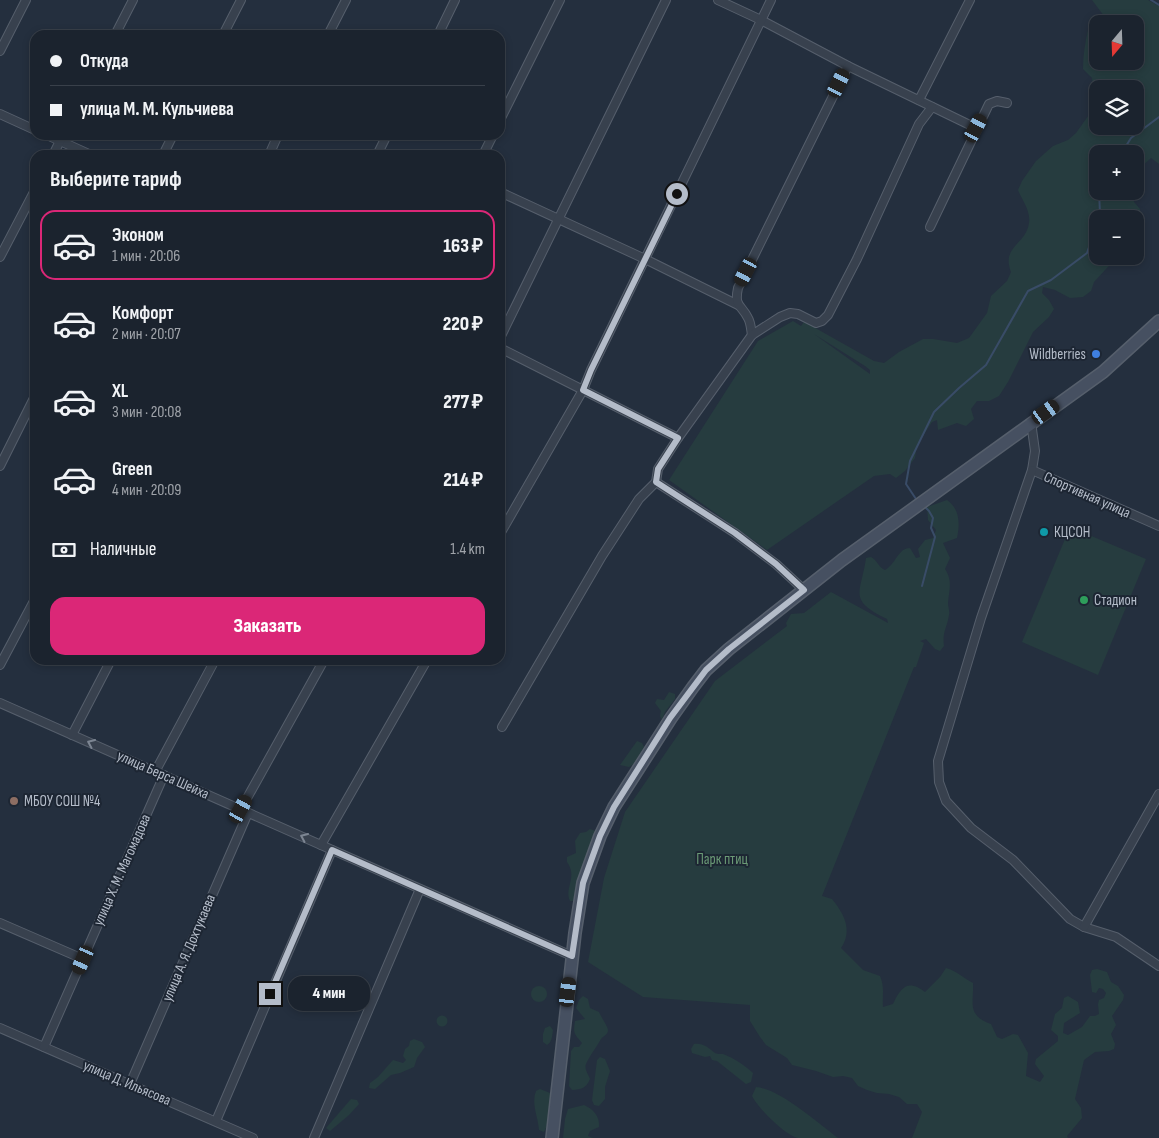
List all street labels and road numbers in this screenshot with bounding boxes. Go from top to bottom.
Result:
street label: Спортивная улица [1041,467,1134,523]
street label: улица Берса Шейха [114,746,212,804]
street label: улица Х. М. Магомадова [89,811,155,929]
street label: улица А. Я. Дохтукаева [158,891,220,1005]
street label: улица Д. Ильясова [80,1056,174,1110]

